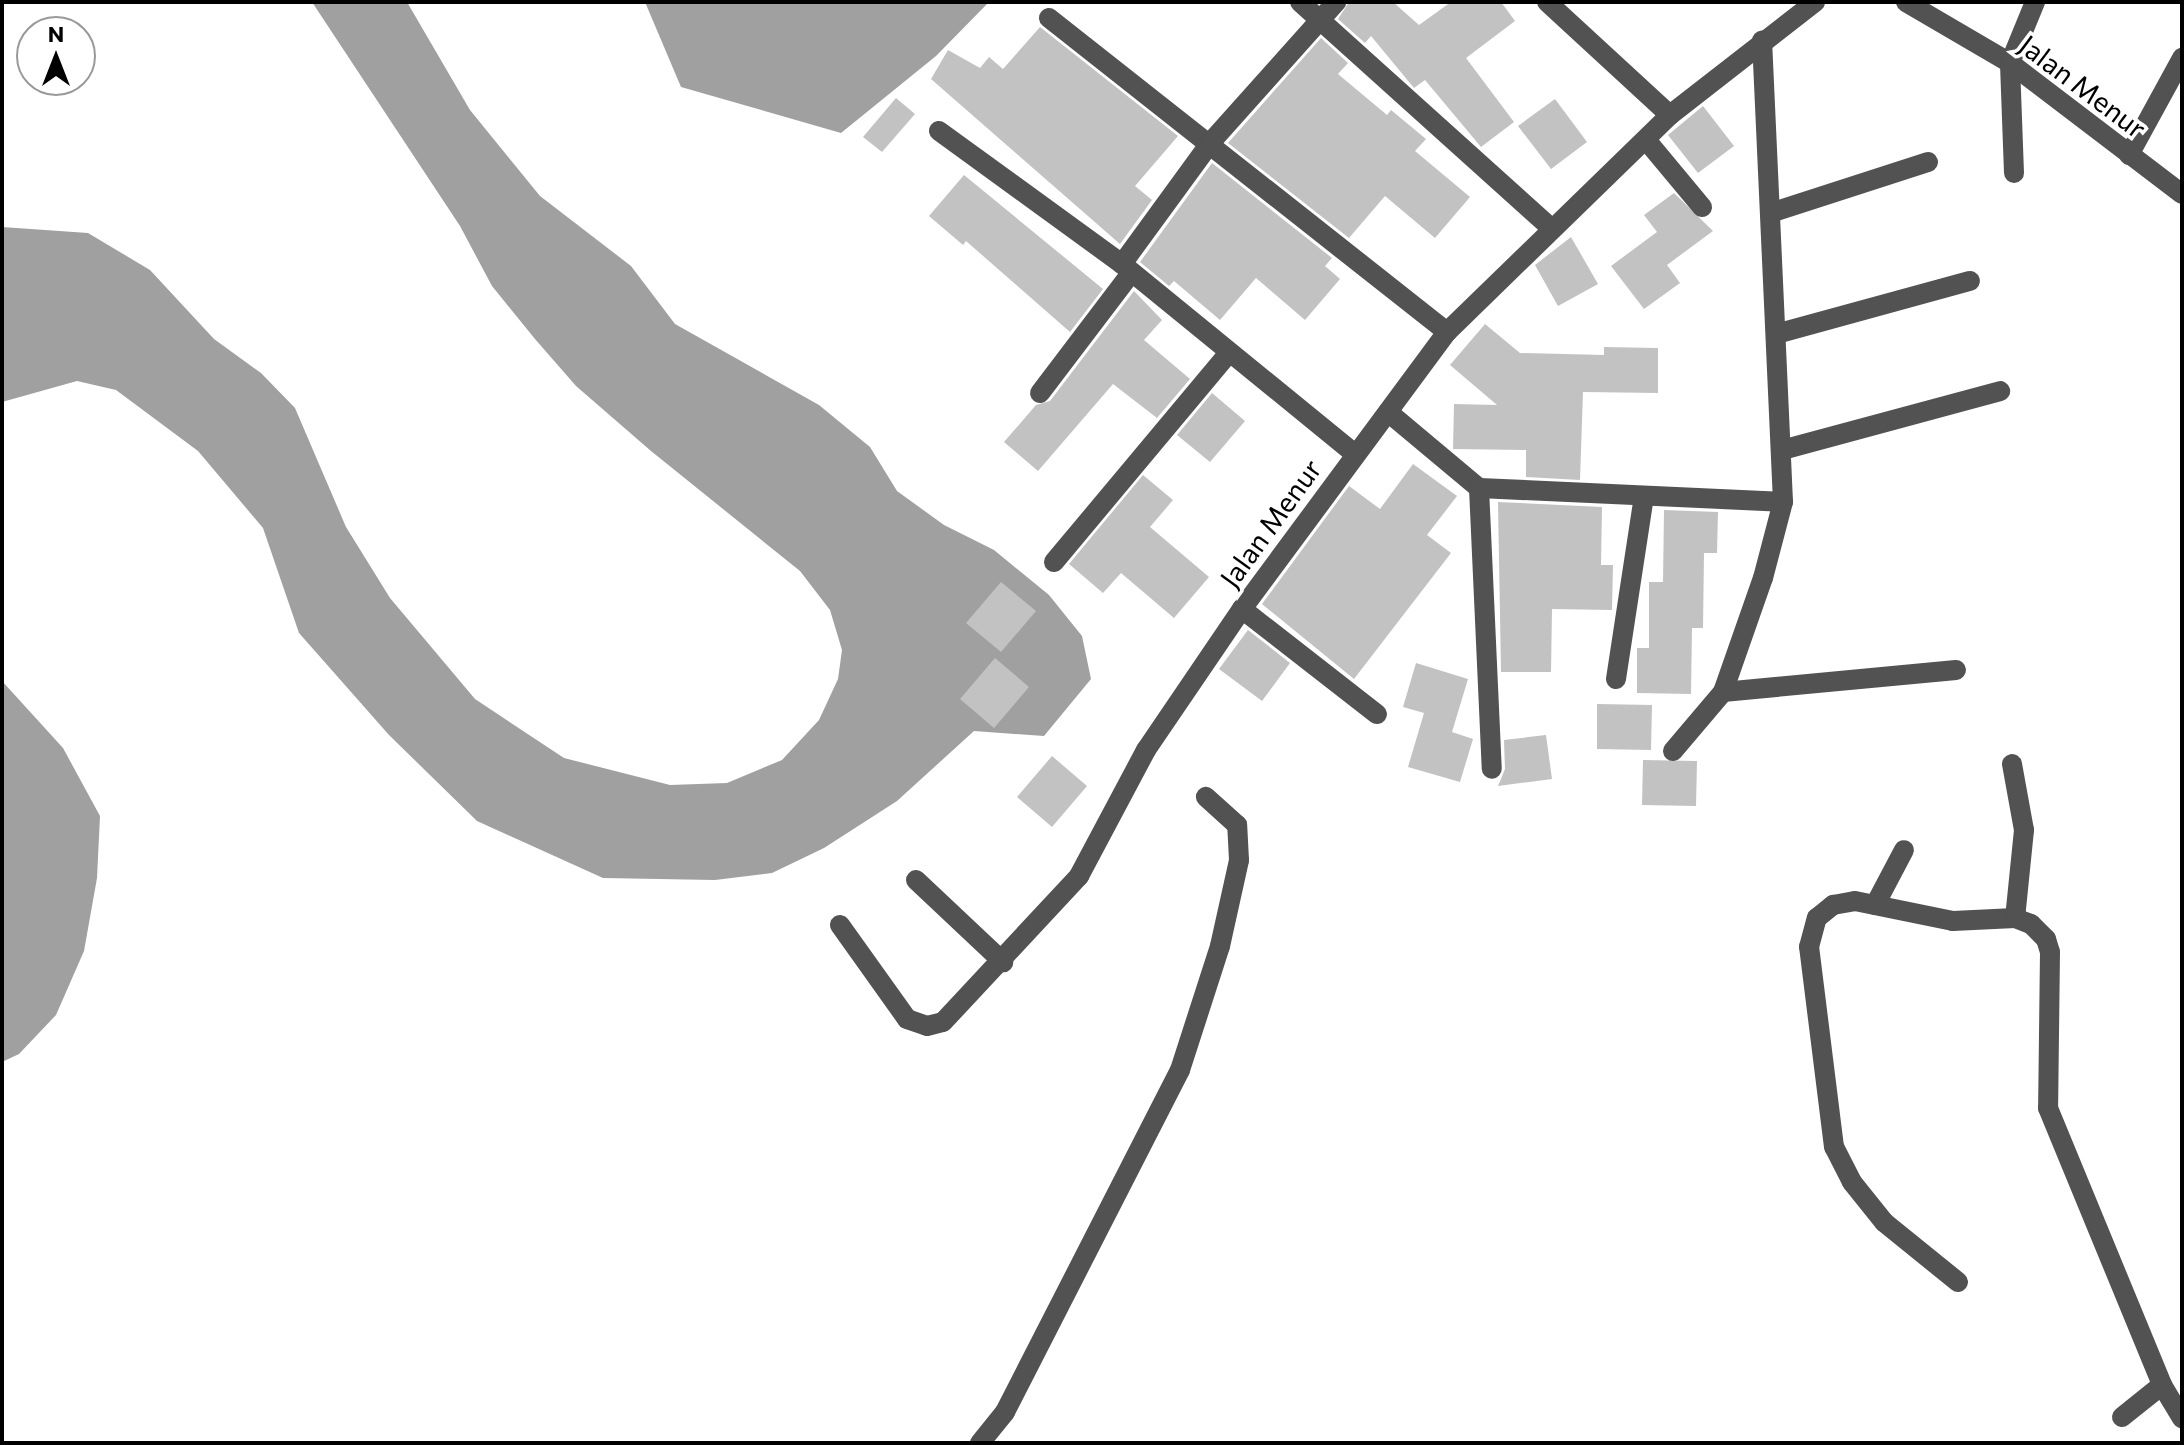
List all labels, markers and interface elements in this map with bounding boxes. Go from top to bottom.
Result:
north arrow [16,16,96,96]
text: N [48,20,64,47]
street label: Jalan Menur [2013,27,2153,145]
street label: Jalan Menur [1212,452,1328,594]

